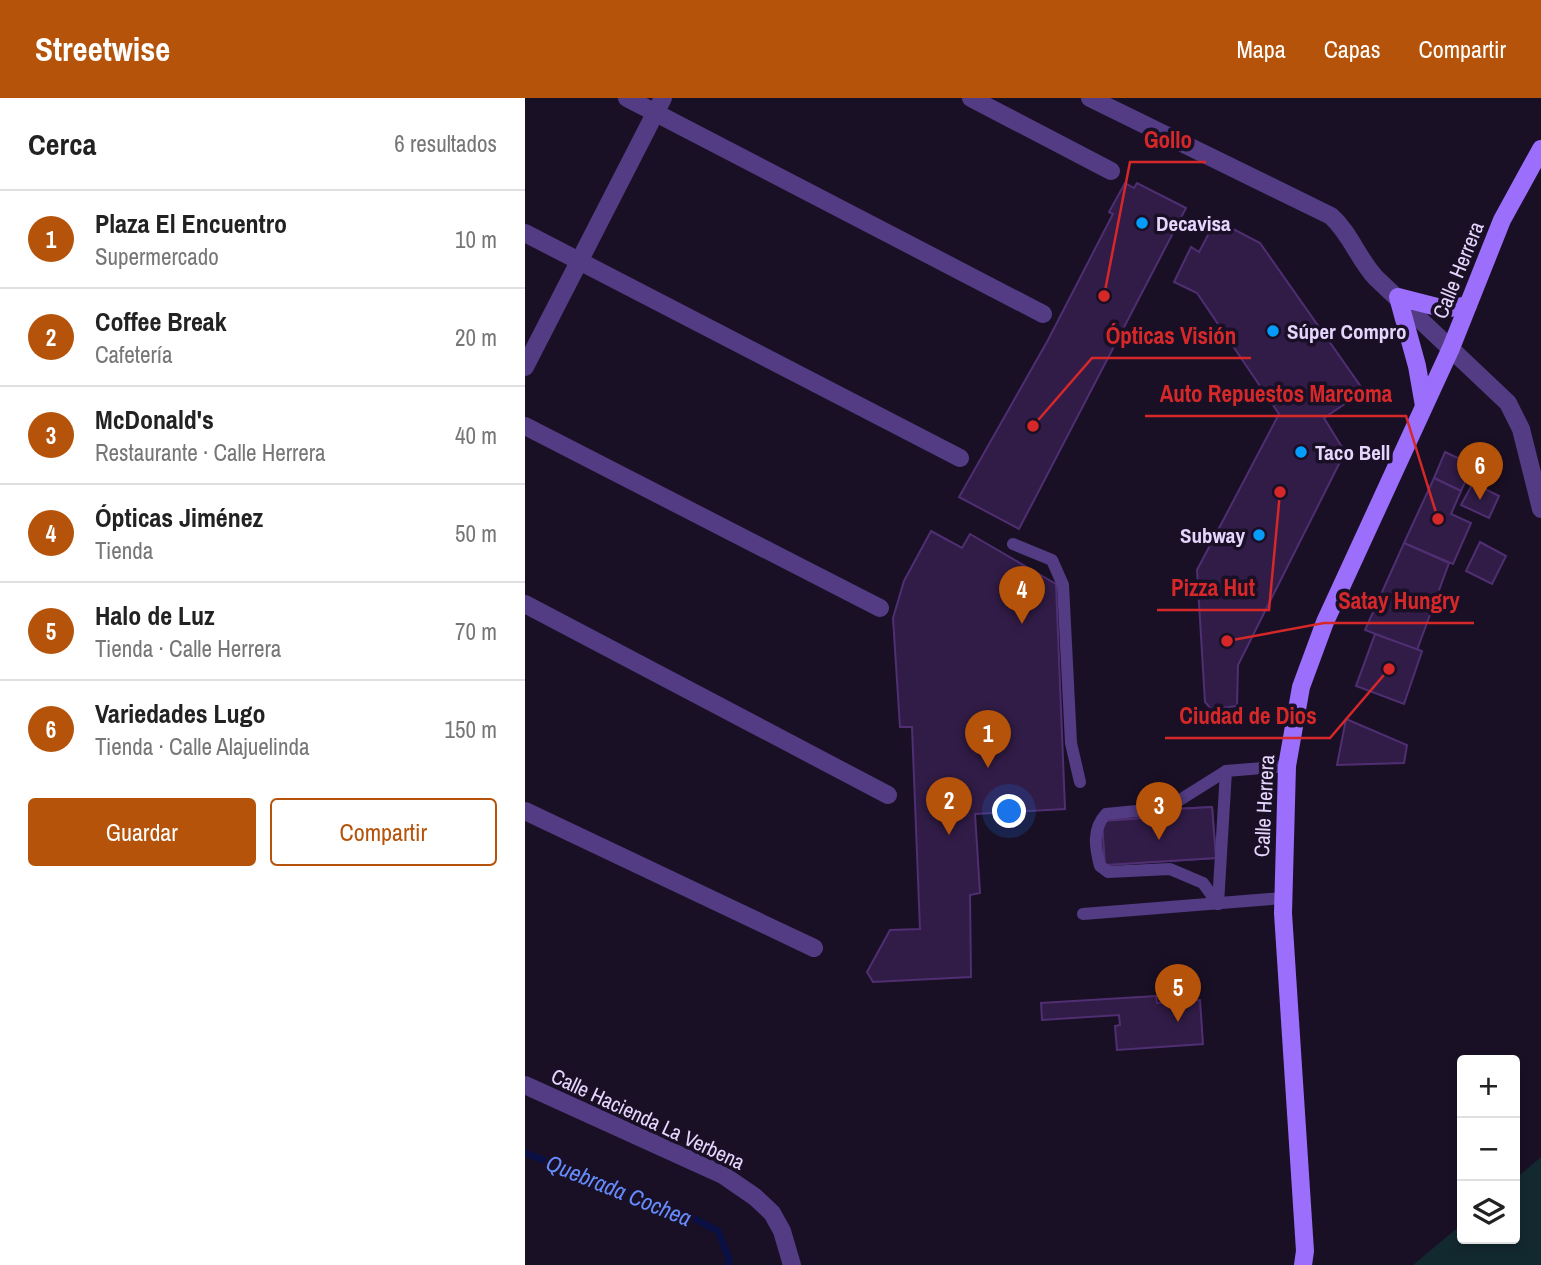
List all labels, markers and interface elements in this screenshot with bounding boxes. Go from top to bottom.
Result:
text: Streetwise [35,27,170,71]
text: Mapa [1236,33,1286,65]
text: Capas [1324,33,1381,65]
text: Compartir [1419,33,1506,65]
callout: Gollo [1130,118,1206,162]
text: Cerca [28,124,96,164]
text: Gollo [1144,124,1192,155]
text: 6 resultados [394,128,497,159]
text: Plaza El Encuentro [95,206,287,241]
place label: Decavisa [1156,209,1231,238]
marker: Decavisa [1134,215,1150,231]
street label: Calle Herrera [1425,217,1491,323]
text: 1 [46,224,56,255]
text: 10 m [455,224,497,255]
text: Supermercado [95,241,219,272]
text: Coffee Break [95,304,227,339]
callout: Ópticas Visión [1092,314,1251,358]
place label: Súper Compro [1287,317,1407,346]
text: Ópticas Visión [1106,320,1236,351]
text: 2 [46,322,56,353]
text: 20 m [455,322,497,353]
marker: Súper Compro [1265,323,1281,339]
text: Cafetería [95,339,173,370]
callout: Auto Repuestos Marcoma [1145,372,1406,416]
text: Auto Repuestos Marcoma [1160,378,1393,409]
text: McDonald's [95,402,214,437]
text: 3 [46,420,56,451]
text: 40 m [455,420,497,451]
text: Restaurante · Calle Herrera [95,437,326,468]
place label: Taco Bell [1315,438,1390,467]
pin: 6 [1457,442,1503,500]
marker: Taco Bell [1293,444,1309,460]
text: Ópticas Jiménez [95,500,263,535]
text: 4 [46,518,56,549]
text: 50 m [455,518,497,549]
place label: Subway [1180,521,1245,550]
marker: Subway [1251,527,1267,543]
text: Tienda [95,535,153,566]
pin: 4 [999,566,1045,624]
callout: Pizza Hut [1157,566,1269,610]
text: Pizza Hut [1171,572,1255,603]
callout: Satay Hungry [1324,579,1474,623]
text: Satay Hungry [1338,585,1460,616]
text: Halo de Luz [95,598,215,633]
text: 5 [46,616,56,647]
text: 70 m [455,616,497,647]
text: Tienda · Calle Herrera [95,633,281,664]
callout: Ciudad de Dios [1165,694,1330,738]
text: Variedades Lugo [95,696,266,731]
text: Ciudad de Dios [1179,700,1317,731]
pin: 1 [965,710,1011,768]
text: 6 [46,714,56,745]
text: 150 m [445,714,497,745]
text: Tienda · Calle Alajuelinda [95,731,310,762]
street label: Calle Herrera [1247,754,1281,858]
pin: 2 [926,777,972,835]
pin: 3 [1136,782,1182,840]
your location [992,794,1026,828]
button: Guardar [28,798,256,866]
button: Compartir [270,798,497,866]
pin: 5 [1155,964,1201,1022]
map controls [1457,1055,1520,1244]
button: + [1457,1055,1520,1118]
street label: Calle Hacienda La Verbena [546,1061,750,1177]
button: − [1457,1118,1520,1181]
water label: Quebrada Cochea [542,1147,696,1233]
button: layers [1457,1181,1520,1244]

